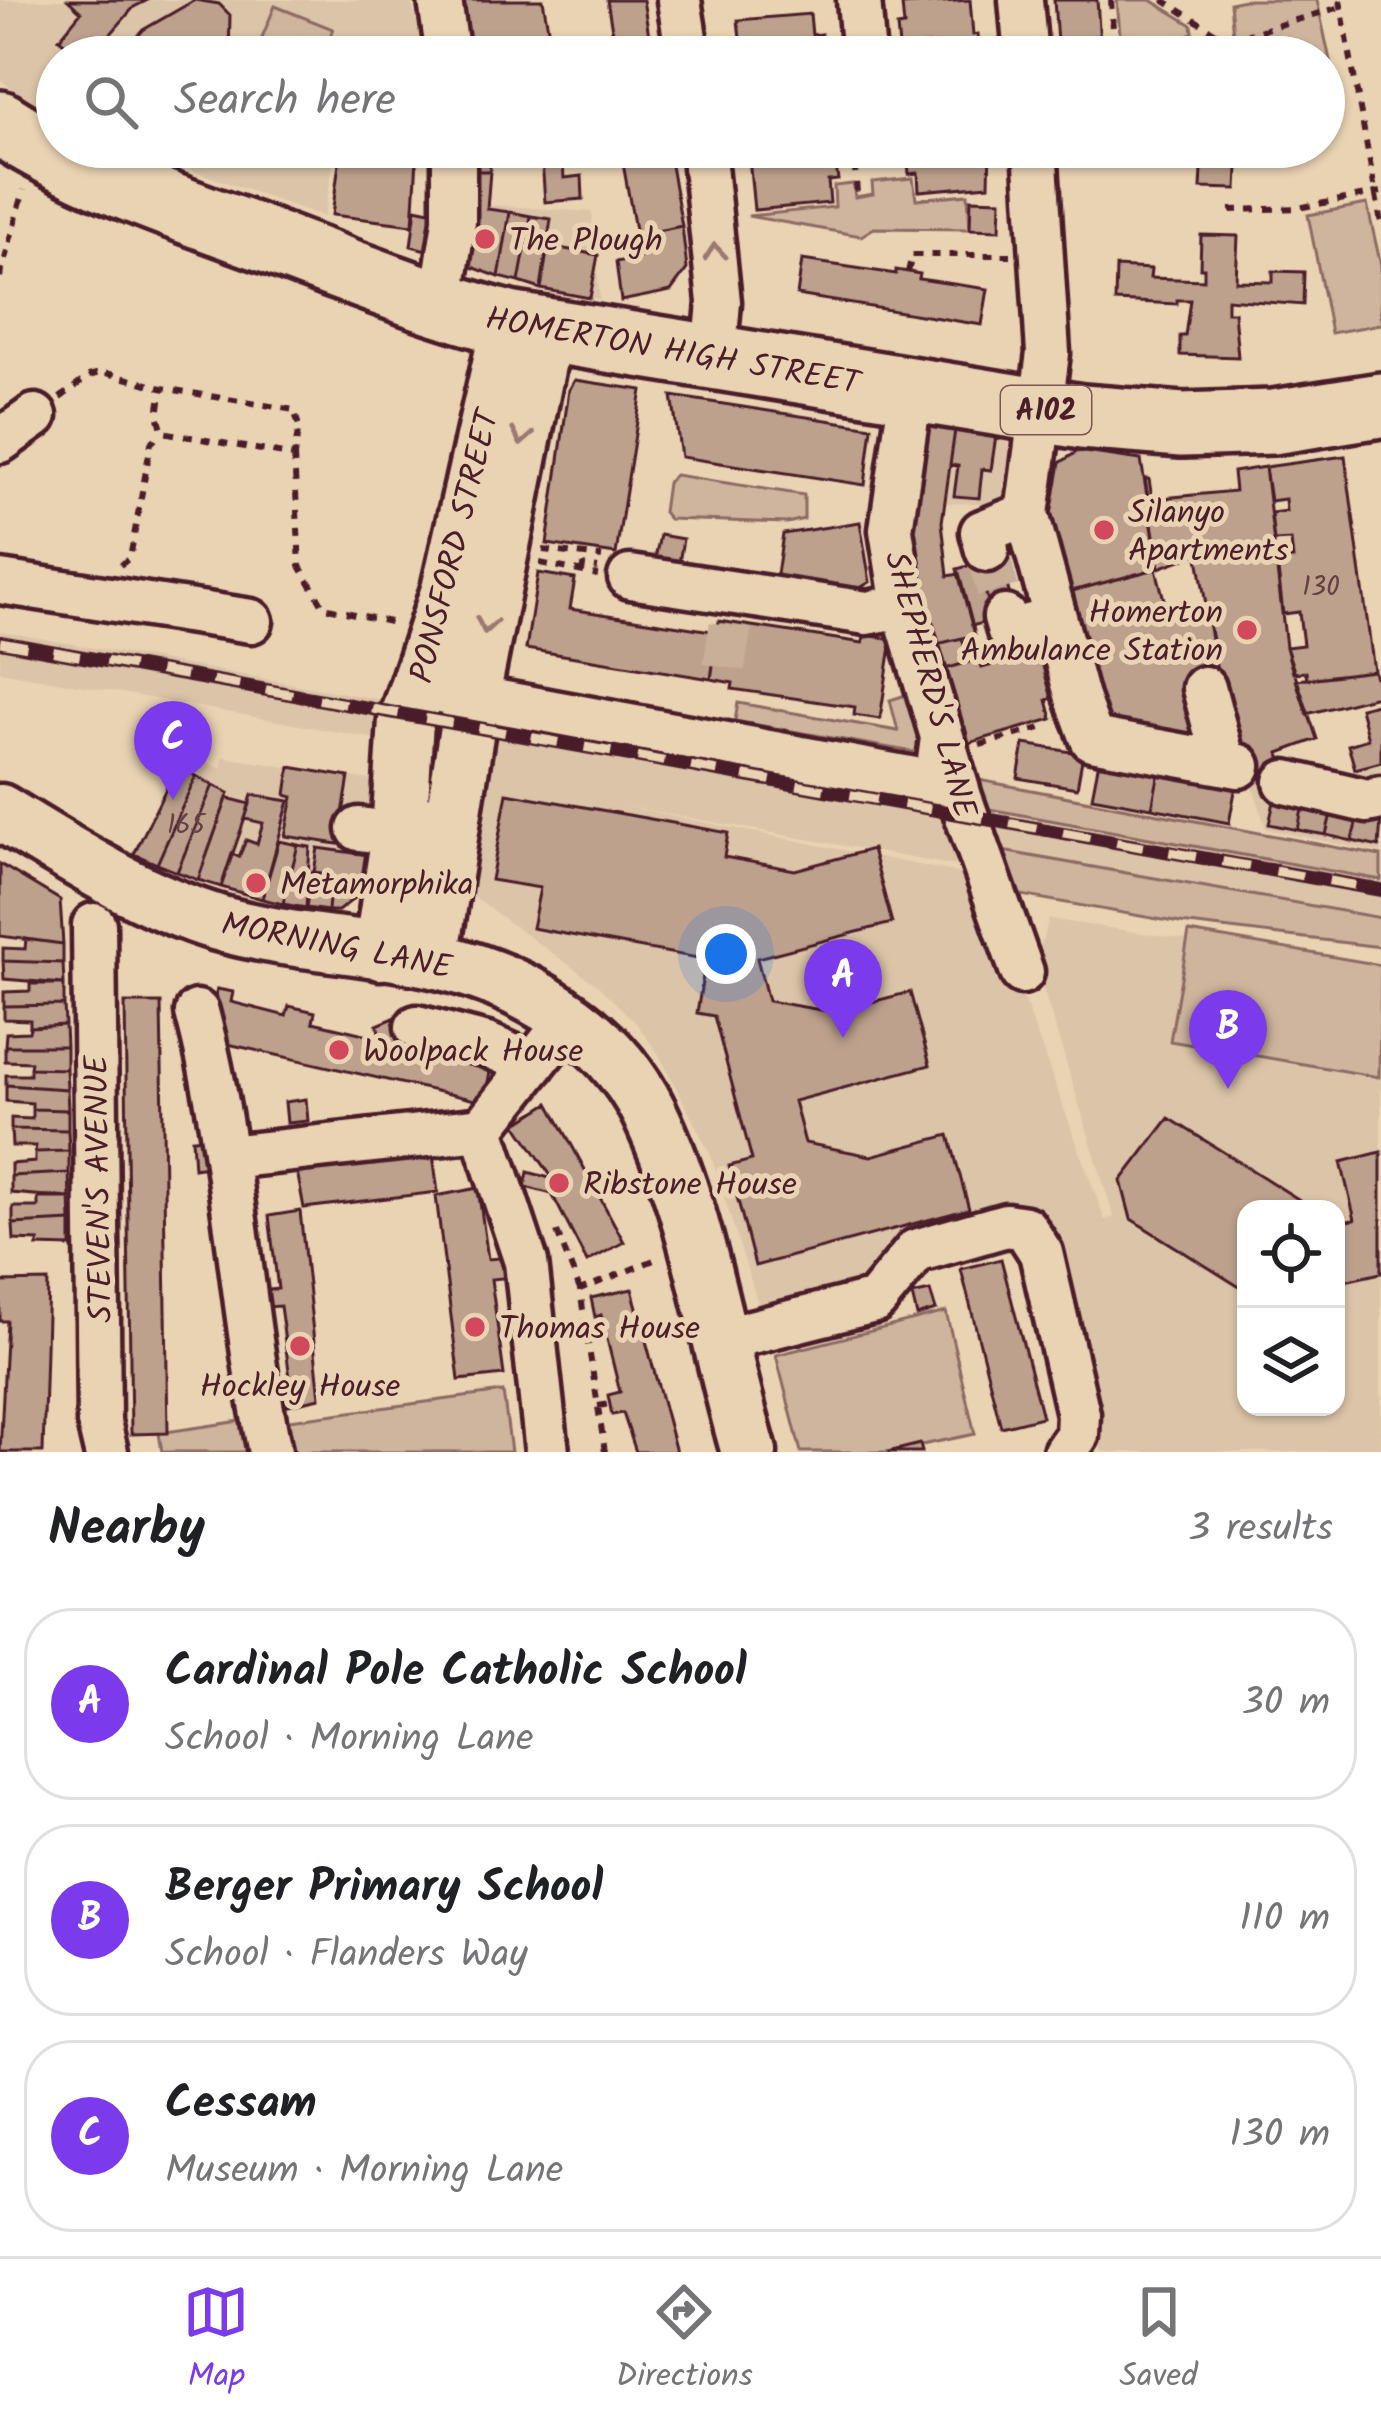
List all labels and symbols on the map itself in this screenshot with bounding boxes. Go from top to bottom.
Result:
place label: The Plough [509,216,663,269]
marker: The Plough [472,226,498,252]
one-way arrow [703,242,728,261]
street label: HOMERTON HIGH STREET [481,293,866,412]
road number: A102 [1001,386,1091,434]
street label: PONSFORD STREET [397,402,517,689]
one-way arrow [510,426,536,446]
place label: Silanyo Apartments [1128,488,1289,579]
marker: Silanyo Apartments [1091,517,1117,543]
street label: SHEPHERD'S LANE [868,546,990,825]
house number: 130 [1302,566,1340,609]
place label: Homerton Ambulance Station [961,588,1223,679]
one-way arrow [474,614,499,634]
marker: Homerton Ambulance Station [1234,617,1260,643]
pin: C [134,701,212,800]
house number: 165 [167,804,206,847]
place label: Metamorphika [280,860,474,913]
marker: Metamorphika [243,870,269,896]
street label: MORNING LANE [217,899,457,996]
your location [696,924,756,984]
pin: A [804,939,882,1038]
pin: B [1189,990,1267,1089]
place label: Woolpack House [363,1027,583,1080]
marker: Woolpack House [326,1037,352,1063]
street label: STEVEN'S AVENUE [72,1054,129,1323]
place label: Ribstone House [583,1160,797,1213]
marker: Ribstone House [546,1170,572,1196]
place label: Thomas House [499,1304,700,1357]
marker: Thomas House [462,1314,488,1340]
marker: Hockley House [287,1333,313,1359]
place label: Hockley House [200,1362,400,1415]

